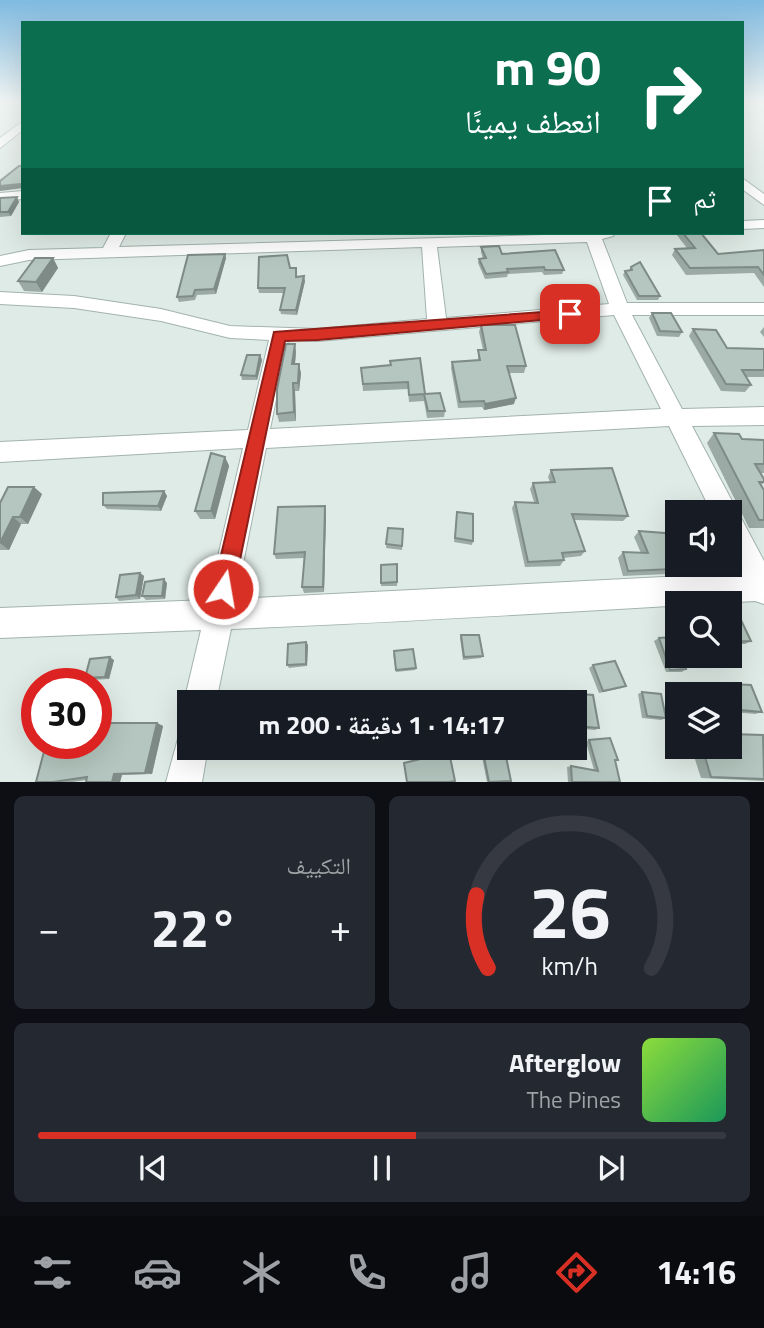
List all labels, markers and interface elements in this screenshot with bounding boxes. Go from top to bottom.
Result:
text: 90 m [494,29,601,104]
icon: right [625,49,716,140]
text: انعطف يمينًا [465,97,601,145]
text: ثم [693,179,716,218]
icon: arrive [641,182,679,220]
pin [540,284,600,344]
icon: arrive [551,295,589,333]
map controls [665,500,742,759]
button: sound [665,500,742,577]
position arrow [186,552,260,626]
button: search [665,591,742,668]
speed limit sign: 30 [21,668,112,759]
button: layers [665,682,742,759]
text: 14:17 · 1 دقيقة · 200 m [258,705,506,744]
text: التكييف [286,848,351,883]
text: 26 [529,857,610,967]
text: 22° [151,888,238,967]
text: − [38,899,59,957]
text: + [330,899,351,957]
text: km/h [541,947,598,985]
text: Afterglow [509,1043,621,1082]
text: The Pines [527,1082,621,1117]
icon: previous [134,1149,172,1187]
icon: pause [363,1149,401,1187]
icon: next [592,1149,630,1187]
icon: filters [28,1248,77,1297]
icon: car [133,1248,182,1297]
icon: climate [237,1248,286,1297]
icon: phone [342,1248,391,1297]
icon: music [447,1248,496,1297]
icon: directions [552,1248,601,1297]
text: 14:16 [656,1248,736,1296]

